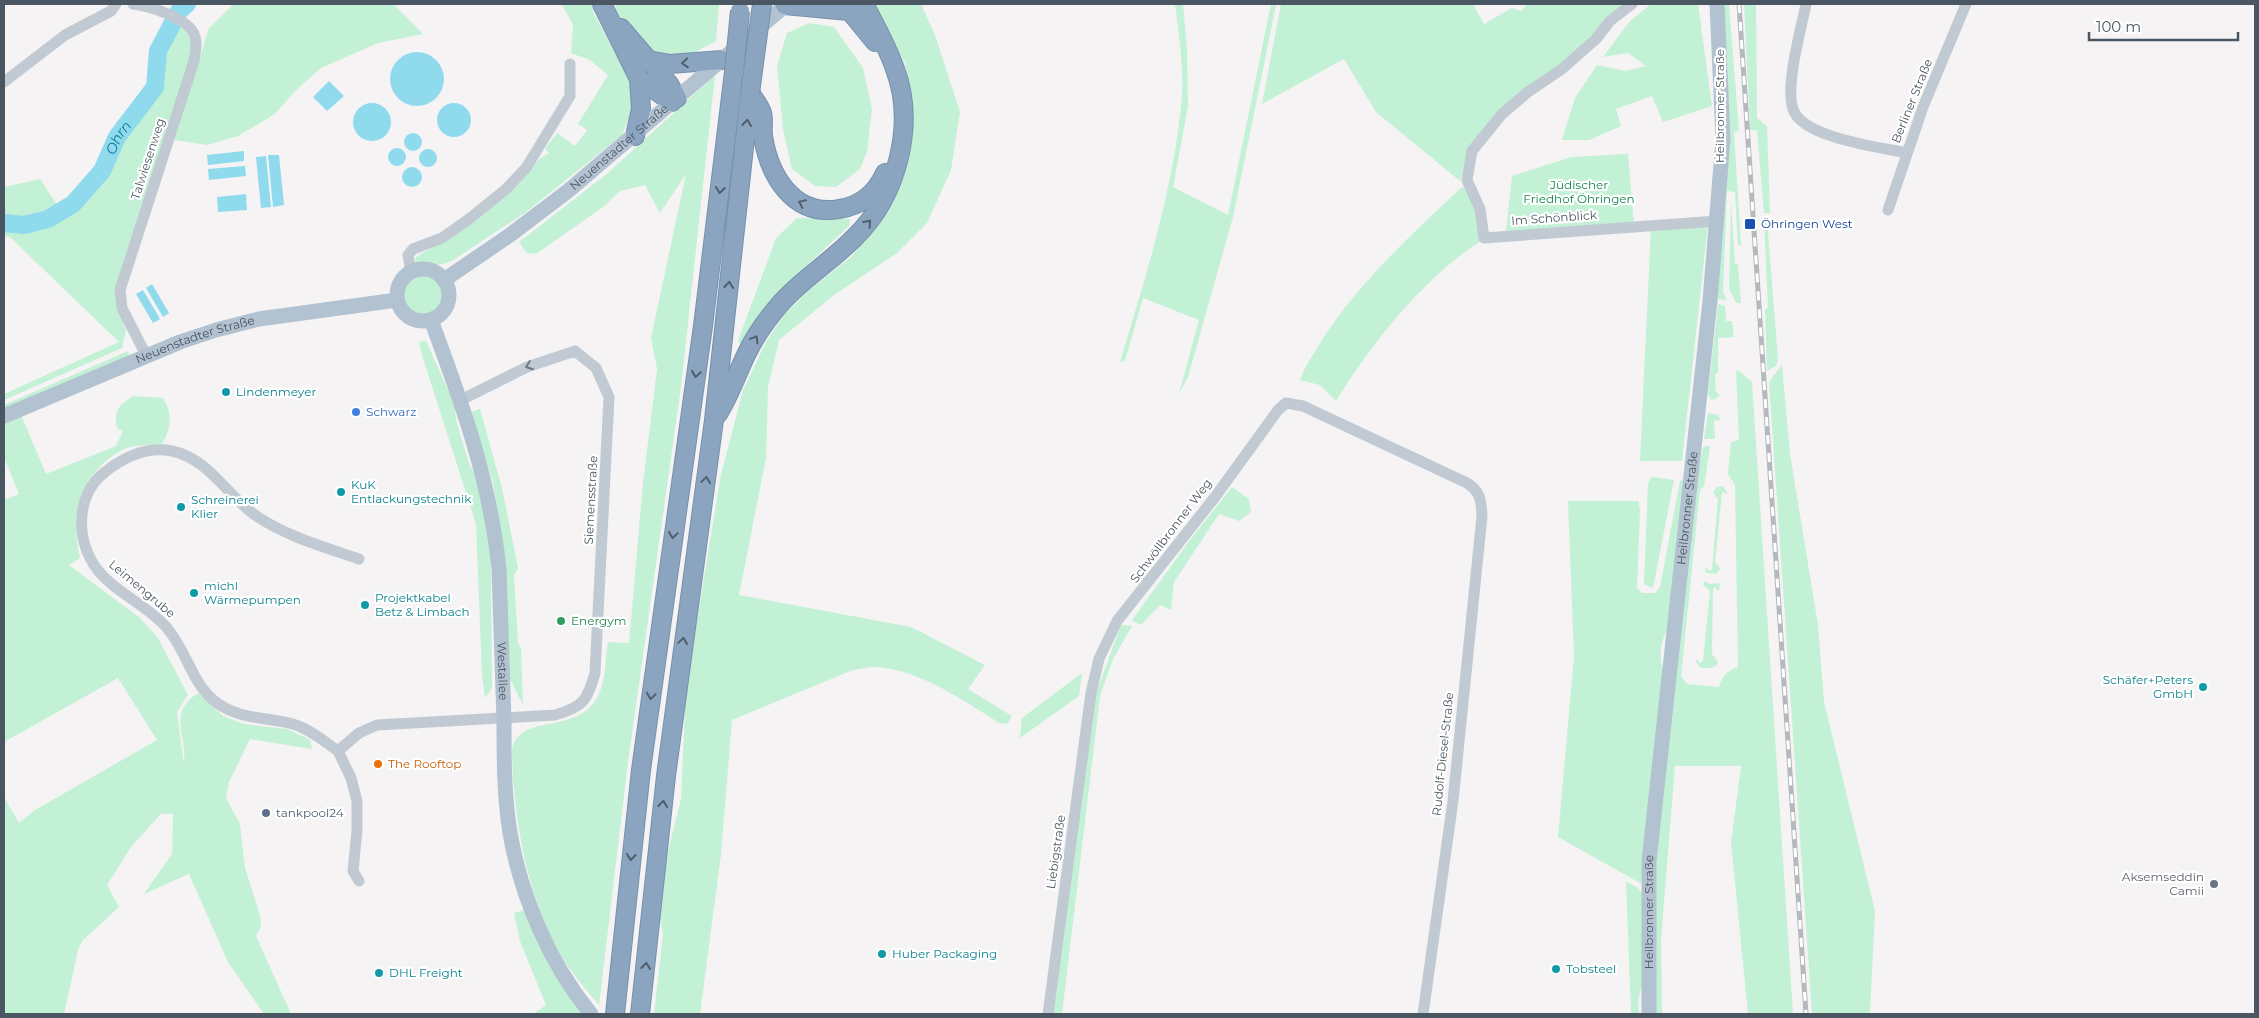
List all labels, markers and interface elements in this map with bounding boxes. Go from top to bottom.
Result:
scale bar [2089,10,2238,42]
text: 100 m [2096,17,2141,36]
street label: Heilbronner Straße [1712,49,1727,163]
street label: Berliner Straße [1888,56,1935,145]
one-way arrow [680,57,688,68]
street label: Neuenstadter Straße [566,101,671,193]
street label: Talwiesenweg [127,116,168,201]
water label: Ohrn [101,117,135,157]
one-way arrow [741,119,752,127]
park label: Jüdischer Friedhof Öhringen [1523,177,1635,206]
one-way arrow [715,187,726,195]
one-way arrow [799,199,808,209]
street label: Im Schönblick [1511,207,1598,228]
place label: Öhringen West [1761,216,1853,231]
marker: Öhringen West [1743,217,1757,231]
one-way arrow [862,219,871,228]
one-way arrow [723,281,734,289]
street label: Neuenstadter Straße [133,312,256,367]
one-way arrow [749,335,759,344]
one-way arrow [525,360,533,370]
one-way arrow [691,370,702,378]
place label: Lindenmeyer [236,384,316,399]
marker: Lindenmeyer [220,386,232,398]
place label: Schwarz [366,404,416,419]
marker: Schwarz [350,406,362,418]
street label: Heilbronner Straße [1673,450,1701,566]
street label: Siemensstraße [581,455,600,545]
one-way arrow [700,475,710,484]
street label: Schwöllbronner Weg [1127,476,1215,586]
place label: KuK Entlackungstechnik [351,477,472,506]
marker: KuK Entlackungstechnik [335,486,347,498]
place label: Schreinerei Klier [191,492,259,521]
marker: Schreinerei Klier [175,501,187,513]
one-way arrow [668,531,679,539]
street label: Leimengrube [106,557,179,621]
place label: michl Wärmepumpen [204,578,301,607]
marker: michl Wärmepumpen [188,587,200,599]
place label: Projektkabel Betz & Limbach [375,590,470,619]
marker: Projektkabel Betz & Limbach [359,599,371,611]
place label: Energym [571,613,626,628]
marker: Energym [555,615,567,627]
one-way arrow [677,636,688,644]
street label: Westallee [494,642,511,701]
place label: Schäfer+Peters GmbH [2103,672,2193,701]
marker: Schäfer+Peters GmbH [2197,681,2209,693]
street label: Rudolf-Diesel-Straße [1429,691,1456,816]
one-way arrow [646,692,657,700]
place label: The Rooftop [388,756,462,771]
marker: The Rooftop [372,758,384,770]
one-way arrow [657,800,668,808]
place label: tankpool24 [276,805,344,820]
marker: tankpool24 [260,807,272,819]
street label: Liebigstraße [1043,814,1068,890]
one-way arrow [626,853,637,861]
street label: Heilbronner Straße [1641,854,1657,969]
place label: Aksemseddin Camii [2122,869,2204,898]
marker: Aksemseddin Camii [2208,878,2220,890]
place label: Huber Packaging [892,946,997,961]
marker: Huber Packaging [876,948,888,960]
one-way arrow [640,961,651,969]
place label: Tobsteel [1566,961,1616,976]
marker: Tobsteel [1550,963,1562,975]
place label: DHL Freight [389,965,463,980]
marker: DHL Freight [373,967,385,979]

